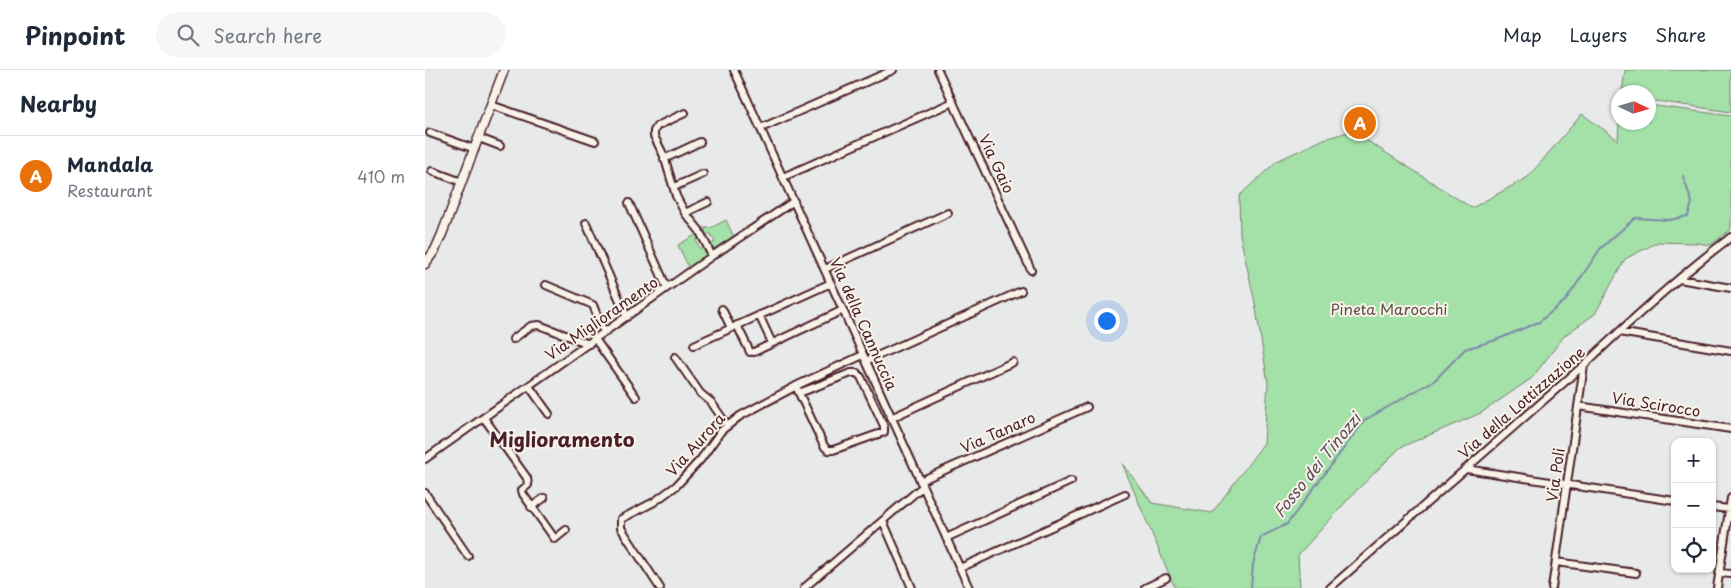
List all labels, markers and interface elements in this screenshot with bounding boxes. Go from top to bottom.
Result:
search box [156,12,506,57]
text: Pinpoint [25,17,126,53]
icon: search [174,21,202,49]
text: Search here [214,21,322,49]
text: Map [1503,21,1542,48]
text: Layers [1570,21,1627,48]
text: Share [1655,21,1706,48]
north arrow [1611,85,1656,130]
text: Nearby [20,87,97,119]
pin: A [1344,104,1376,142]
street label: Via Gaio [974,130,1021,197]
text: Mandala [67,150,153,178]
text: A [30,164,42,188]
text: 410 m [357,164,405,188]
text: Restaurant [67,178,153,202]
street label: Via della Cannuccia [825,253,904,394]
street label: Via Miglioramento [540,270,662,365]
park label: Pineta Marocchi [1330,297,1448,320]
your location [1094,308,1120,334]
street label: Via della Lottizzazione [1452,340,1590,464]
street label: Via Scirocco [1610,385,1702,422]
street label: Via Tanaro [956,405,1039,458]
water label: Fosso dei Tinozzi [1267,405,1367,522]
street label: Via Aurora [660,407,730,481]
district label: Miglioramento [490,424,635,454]
map controls [1671,438,1716,573]
button: + [1671,438,1716,483]
street label: Via Poli [1539,446,1570,503]
button: − [1671,483,1716,528]
button: locate [1671,528,1716,573]

